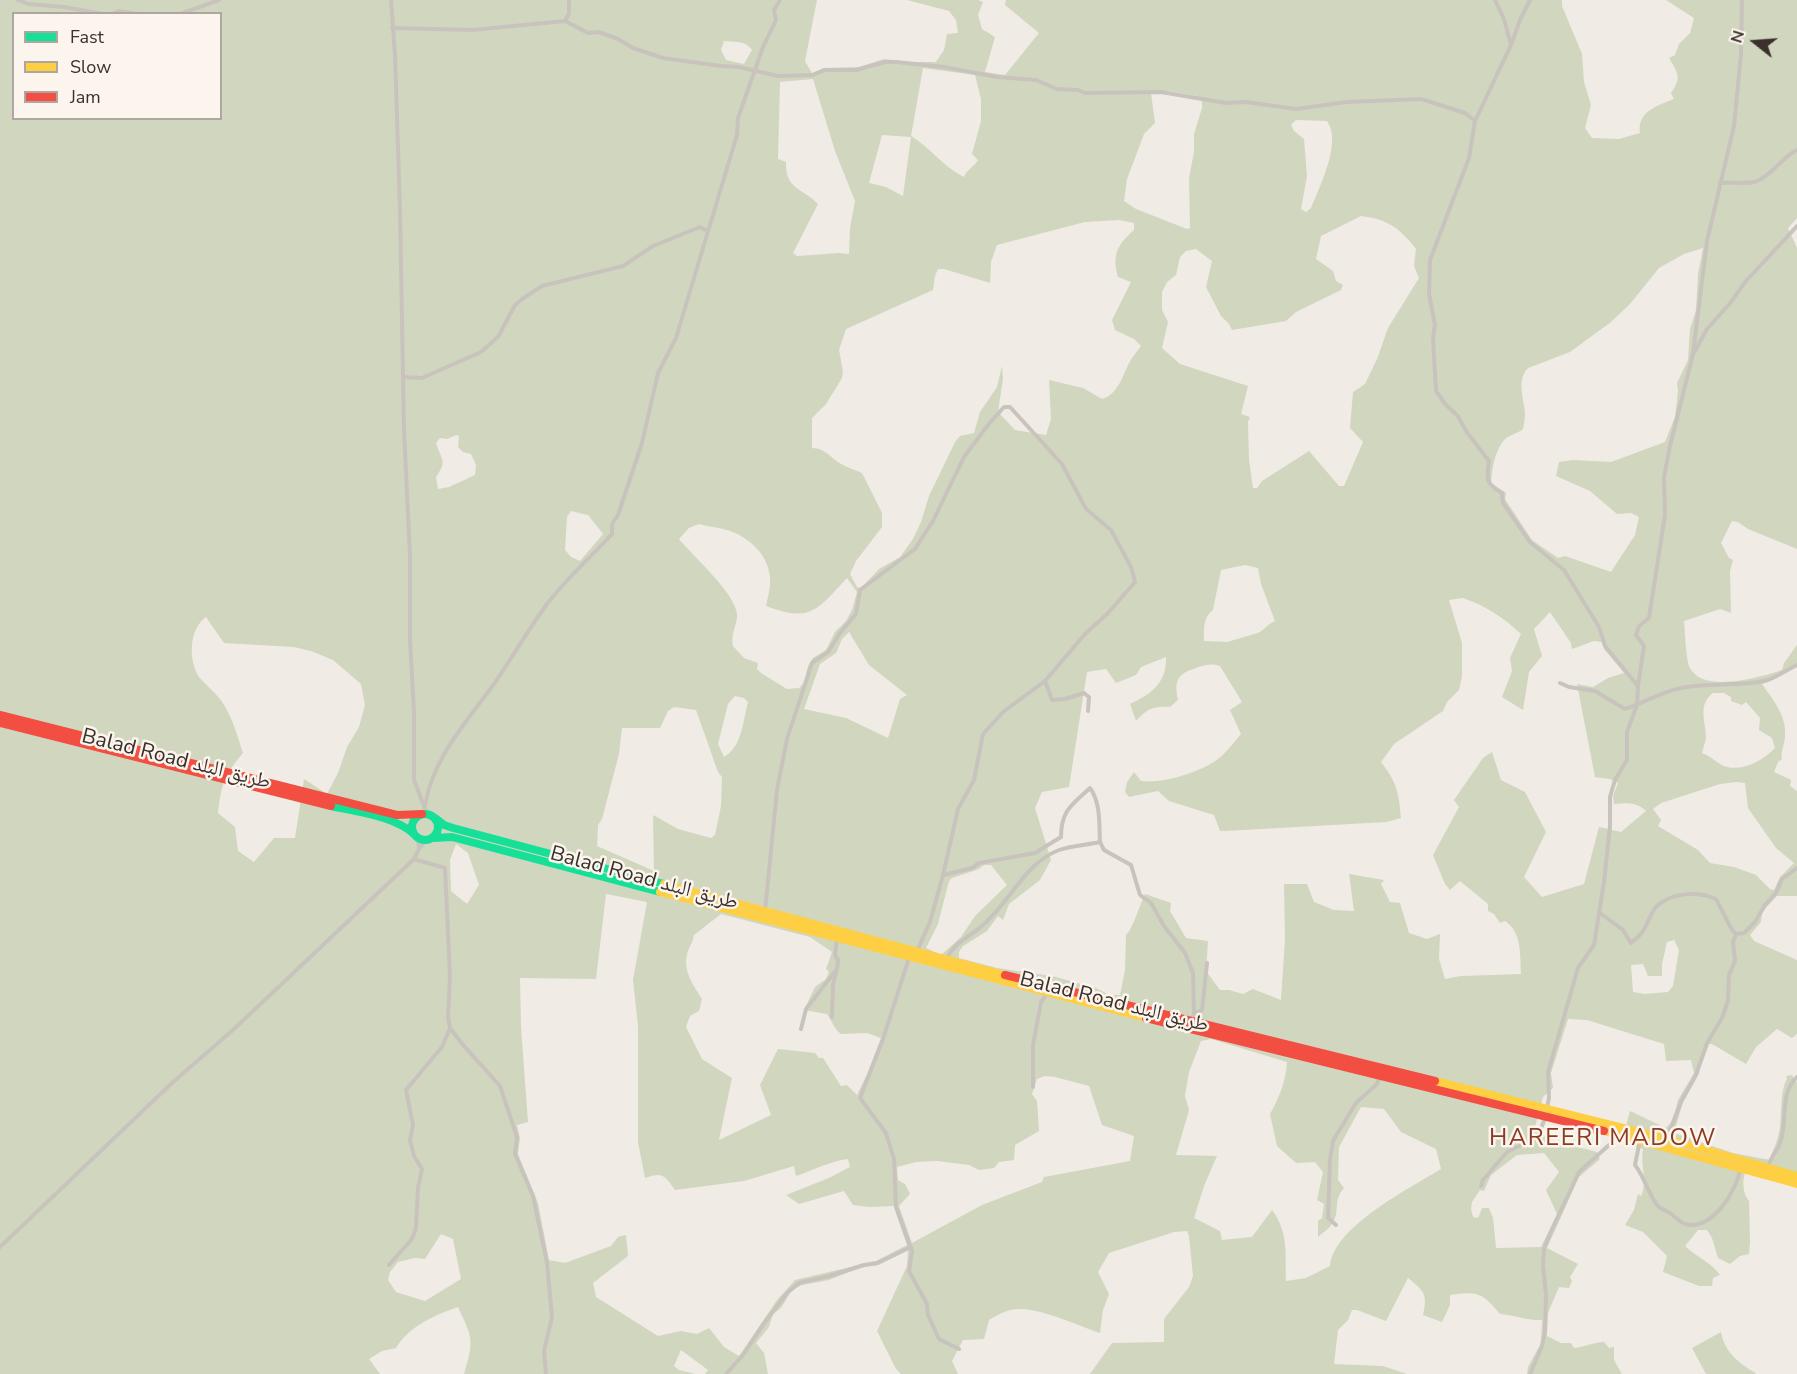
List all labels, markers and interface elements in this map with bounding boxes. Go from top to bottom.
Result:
legend [12,12,222,120]
north arrow [1725,12,1785,72]
text: Fast [70,25,104,49]
text: N [1726,28,1750,46]
text: Slow [70,55,111,79]
text: Jam [70,85,101,109]
street label: Balad Road طريق البلد [79,724,273,796]
street label: Balad Road طريق البلد [547,842,741,916]
street label: Balad Road طريق البلد [1017,967,1211,1039]
district label: HAREERI MADOW [1489,1125,1717,1153]

